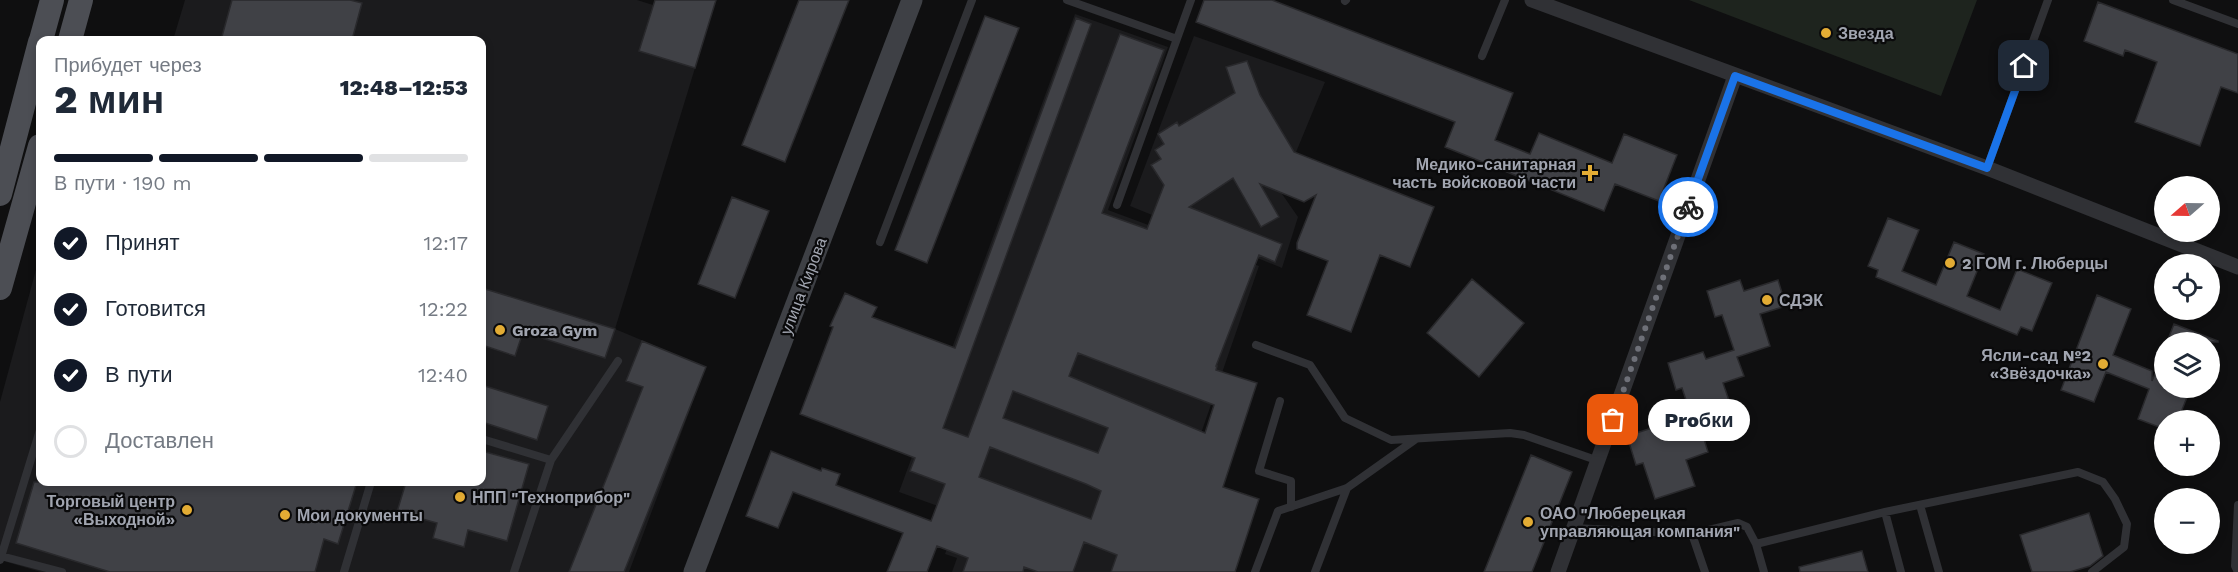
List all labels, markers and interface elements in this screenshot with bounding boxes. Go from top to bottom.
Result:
place label: Звезда [1838,24,1894,43]
marker: Звезда [1819,26,1833,40]
pin [1998,40,2049,91]
icon: home [2007,49,2040,82]
text: Прибудет через [54,53,202,77]
text: 12:48–12:53 [340,75,468,100]
text: 2 мин [54,77,164,122]
place label: Медико-санитарная часть войсковой части [1392,155,1576,192]
marker: Медико-санитарная часть войсковой части [1581,164,1599,182]
text: В пути · 190 m [54,171,192,195]
north arrow [2154,176,2220,242]
map controls [2154,176,2220,554]
courier [1658,177,1718,237]
icon: bike [1672,191,1705,224]
icon: check [54,227,87,260]
text: Принят [105,230,179,255]
text: 12:17 [424,231,468,255]
street label: улица Кирова [776,235,831,338]
place label: 2 ГОМ г. Люберцы [1962,254,2108,273]
button: locate [2154,254,2220,320]
marker: 2 ГОМ г. Люберцы [1943,256,1957,270]
place label: СДЭК [1779,291,1823,310]
icon: check [54,293,87,326]
marker: СДЭК [1760,293,1774,307]
text: Готовится [105,296,206,321]
text: 12:22 [419,297,468,321]
place label: Groza Gym [512,321,597,340]
marker: Groza Gym [493,323,507,337]
button: layers [2154,332,2220,398]
place label: Ясли-сад №2 «Звёздочка» [1981,346,2091,383]
marker: Ясли-сад №2 «Звёздочка» [2096,357,2110,371]
icon: check [54,359,87,392]
text: В пути [105,362,172,387]
text: 12:40 [418,363,468,387]
pin [1587,394,1638,445]
callout: Proбки [1649,399,1751,441]
icon: bag [1596,403,1629,436]
text: Proбки [1664,408,1734,432]
button: + [2154,410,2220,476]
text: Доставлен [105,428,214,453]
place label: НПП "Техноприбор" [472,488,630,507]
button: − [2154,488,2220,554]
marker: НПП "Техноприбор" [453,490,467,504]
place label: Торговый центр «Выходной» [47,492,175,529]
marker: Торговый центр «Выходной» [180,503,194,517]
place label: ОАО "Люберецкая управляющая компания" [1540,504,1740,541]
place label: Мои документы [297,506,423,525]
marker: Мои документы [278,508,292,522]
marker: ОАО "Люберецкая управляющая компания" [1521,515,1535,529]

